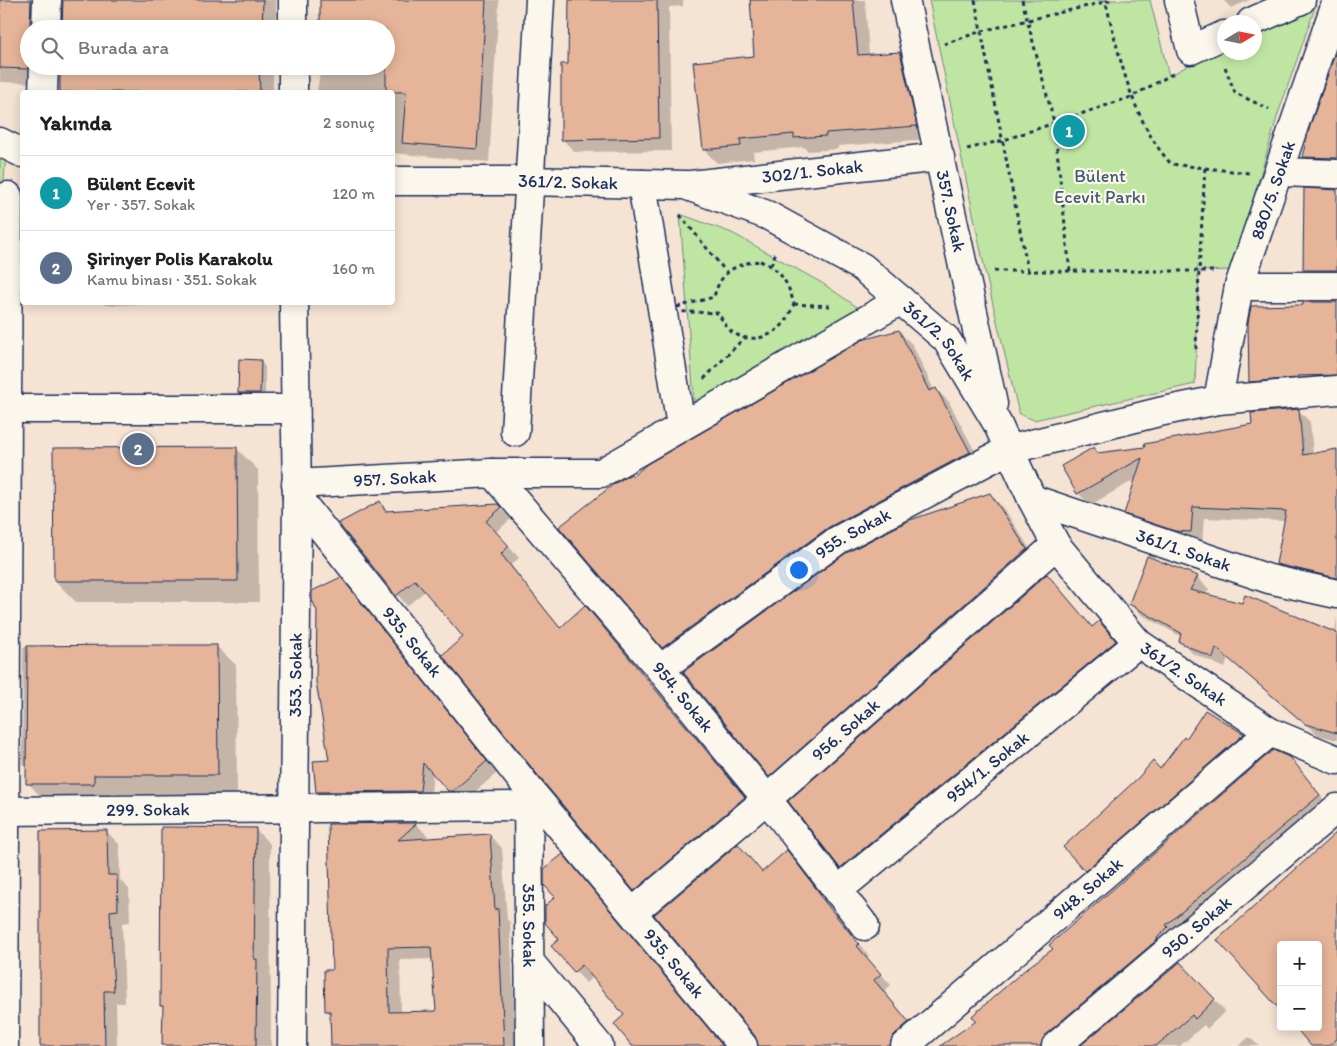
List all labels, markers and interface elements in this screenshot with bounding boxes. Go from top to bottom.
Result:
north arrow [1217,15,1262,60]
search box [20,20,395,75]
icon: search [38,34,66,62]
text: Burada ara [78,36,169,59]
text: Yakında [40,110,112,135]
pin: 1 [1053,112,1085,150]
text: 2 sonuç [323,113,375,132]
street label: 880/5. Sokak [1246,138,1300,242]
street label: 302/1. Sokak [761,155,864,188]
park label: Bülent Ecevit Parkı [1054,165,1146,208]
street label: 357. Sokak [931,168,971,254]
street label: 361/2. Sokak [518,170,618,194]
text: Bülent Ecevit [87,172,195,195]
text: 1 [52,184,60,203]
text: 120 m [332,184,375,203]
text: Yer · 357. Sokak [87,195,195,214]
text: Şirinyer Polis Karakolu [87,247,273,270]
text: 2 [52,259,60,278]
text: 160 m [332,259,375,278]
text: Kamu binası · 351. Sokak [87,270,257,289]
street label: 361/2. Sokak [898,296,980,385]
pin: 2 [122,430,154,468]
street label: 957. Sokak [353,465,437,492]
street label: 955. Sokak [811,503,894,564]
street label: 361/1. Sokak [1133,524,1234,576]
your location [786,557,812,583]
street label: 935. Sokak [377,602,447,682]
street label: 353. Sokak [284,633,307,717]
street label: 361/2. Sokak [1136,637,1231,711]
street label: 954. Sokak [647,657,718,736]
street label: 956. Sokak [807,694,884,766]
street label: 954/1. Sokak [942,726,1033,808]
street label: 299. Sokak [106,798,190,821]
street label: 948. Sokak [1048,853,1127,925]
street label: 355. Sokak [518,883,540,968]
street label: 950. Sokak [1157,891,1236,963]
street label: 935. Sokak [639,924,709,1002]
map controls [1277,941,1322,1031]
button: + [1277,941,1322,986]
button: − [1277,986,1322,1031]

